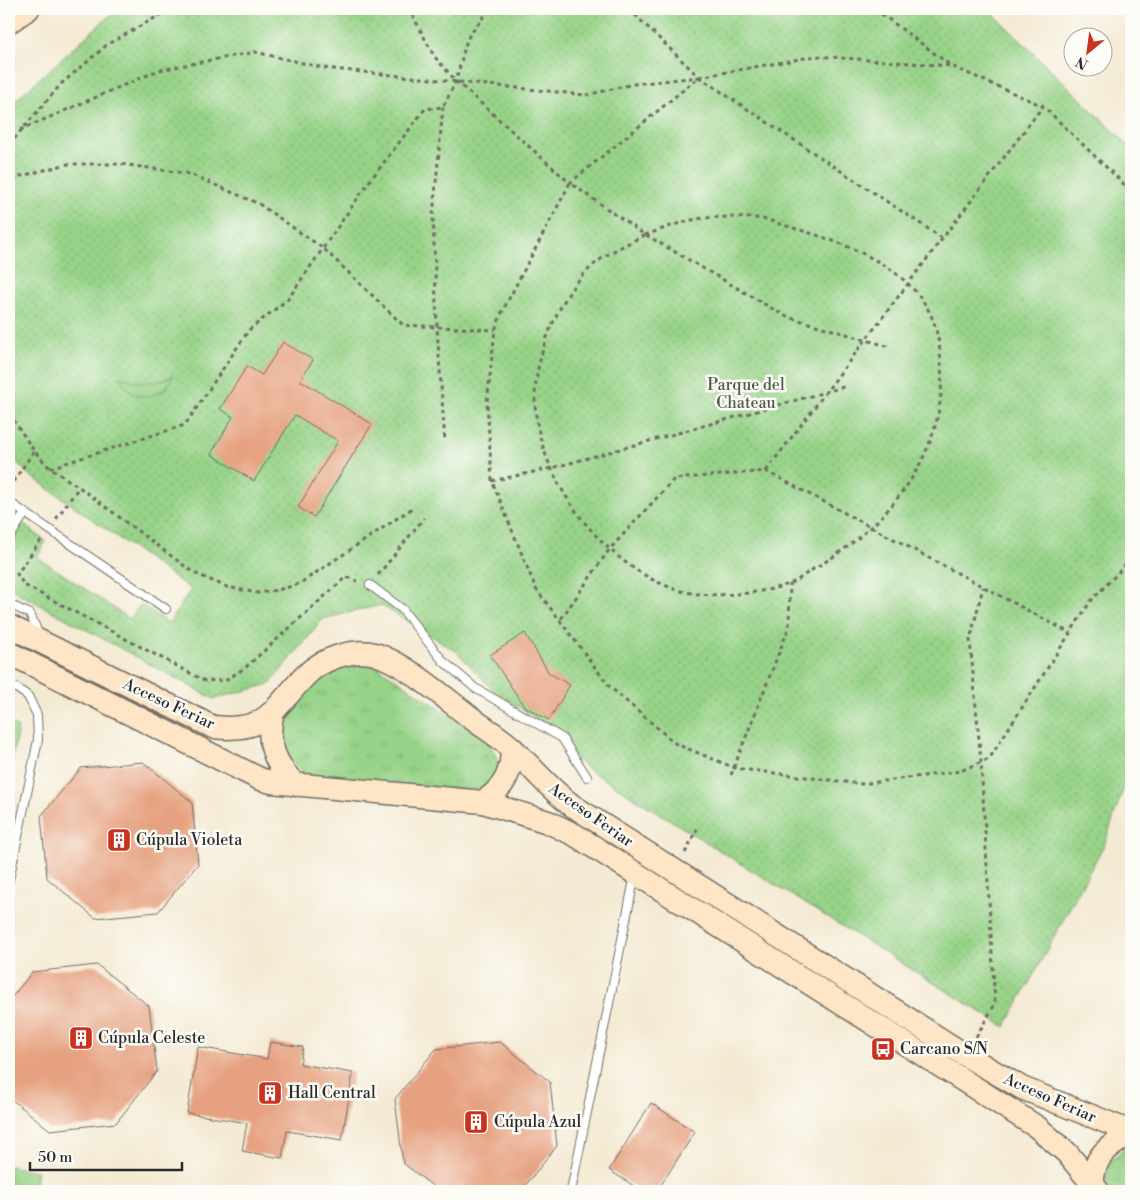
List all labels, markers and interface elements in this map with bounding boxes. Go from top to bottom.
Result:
north arrow [1062,28,1112,78]
text: N [1073,52,1091,73]
park label: Parque del Chateau [707,375,785,413]
street label: Acceso Feriar [119,674,218,734]
street label: Acceso Feriar [544,778,637,852]
building icon: Cúpula Violeta [106,827,132,853]
place label: Cúpula Violeta [136,830,243,850]
building icon: Cúpula Celeste [68,1025,94,1051]
place label: Cúpula Celeste [98,1028,205,1048]
bus stop icon: Carcano S/N [870,1036,896,1062]
place label: Carcano S/N [900,1039,988,1059]
street label: Acceso Feriar [1000,1068,1099,1127]
building icon: Hall Central [257,1080,283,1106]
place label: Hall Central [288,1083,376,1103]
building icon: Cúpula Azul [463,1109,489,1135]
place label: Cúpula Azul [494,1112,581,1132]
scale bar [30,1140,182,1172]
text: 50 m [38,1148,72,1167]

